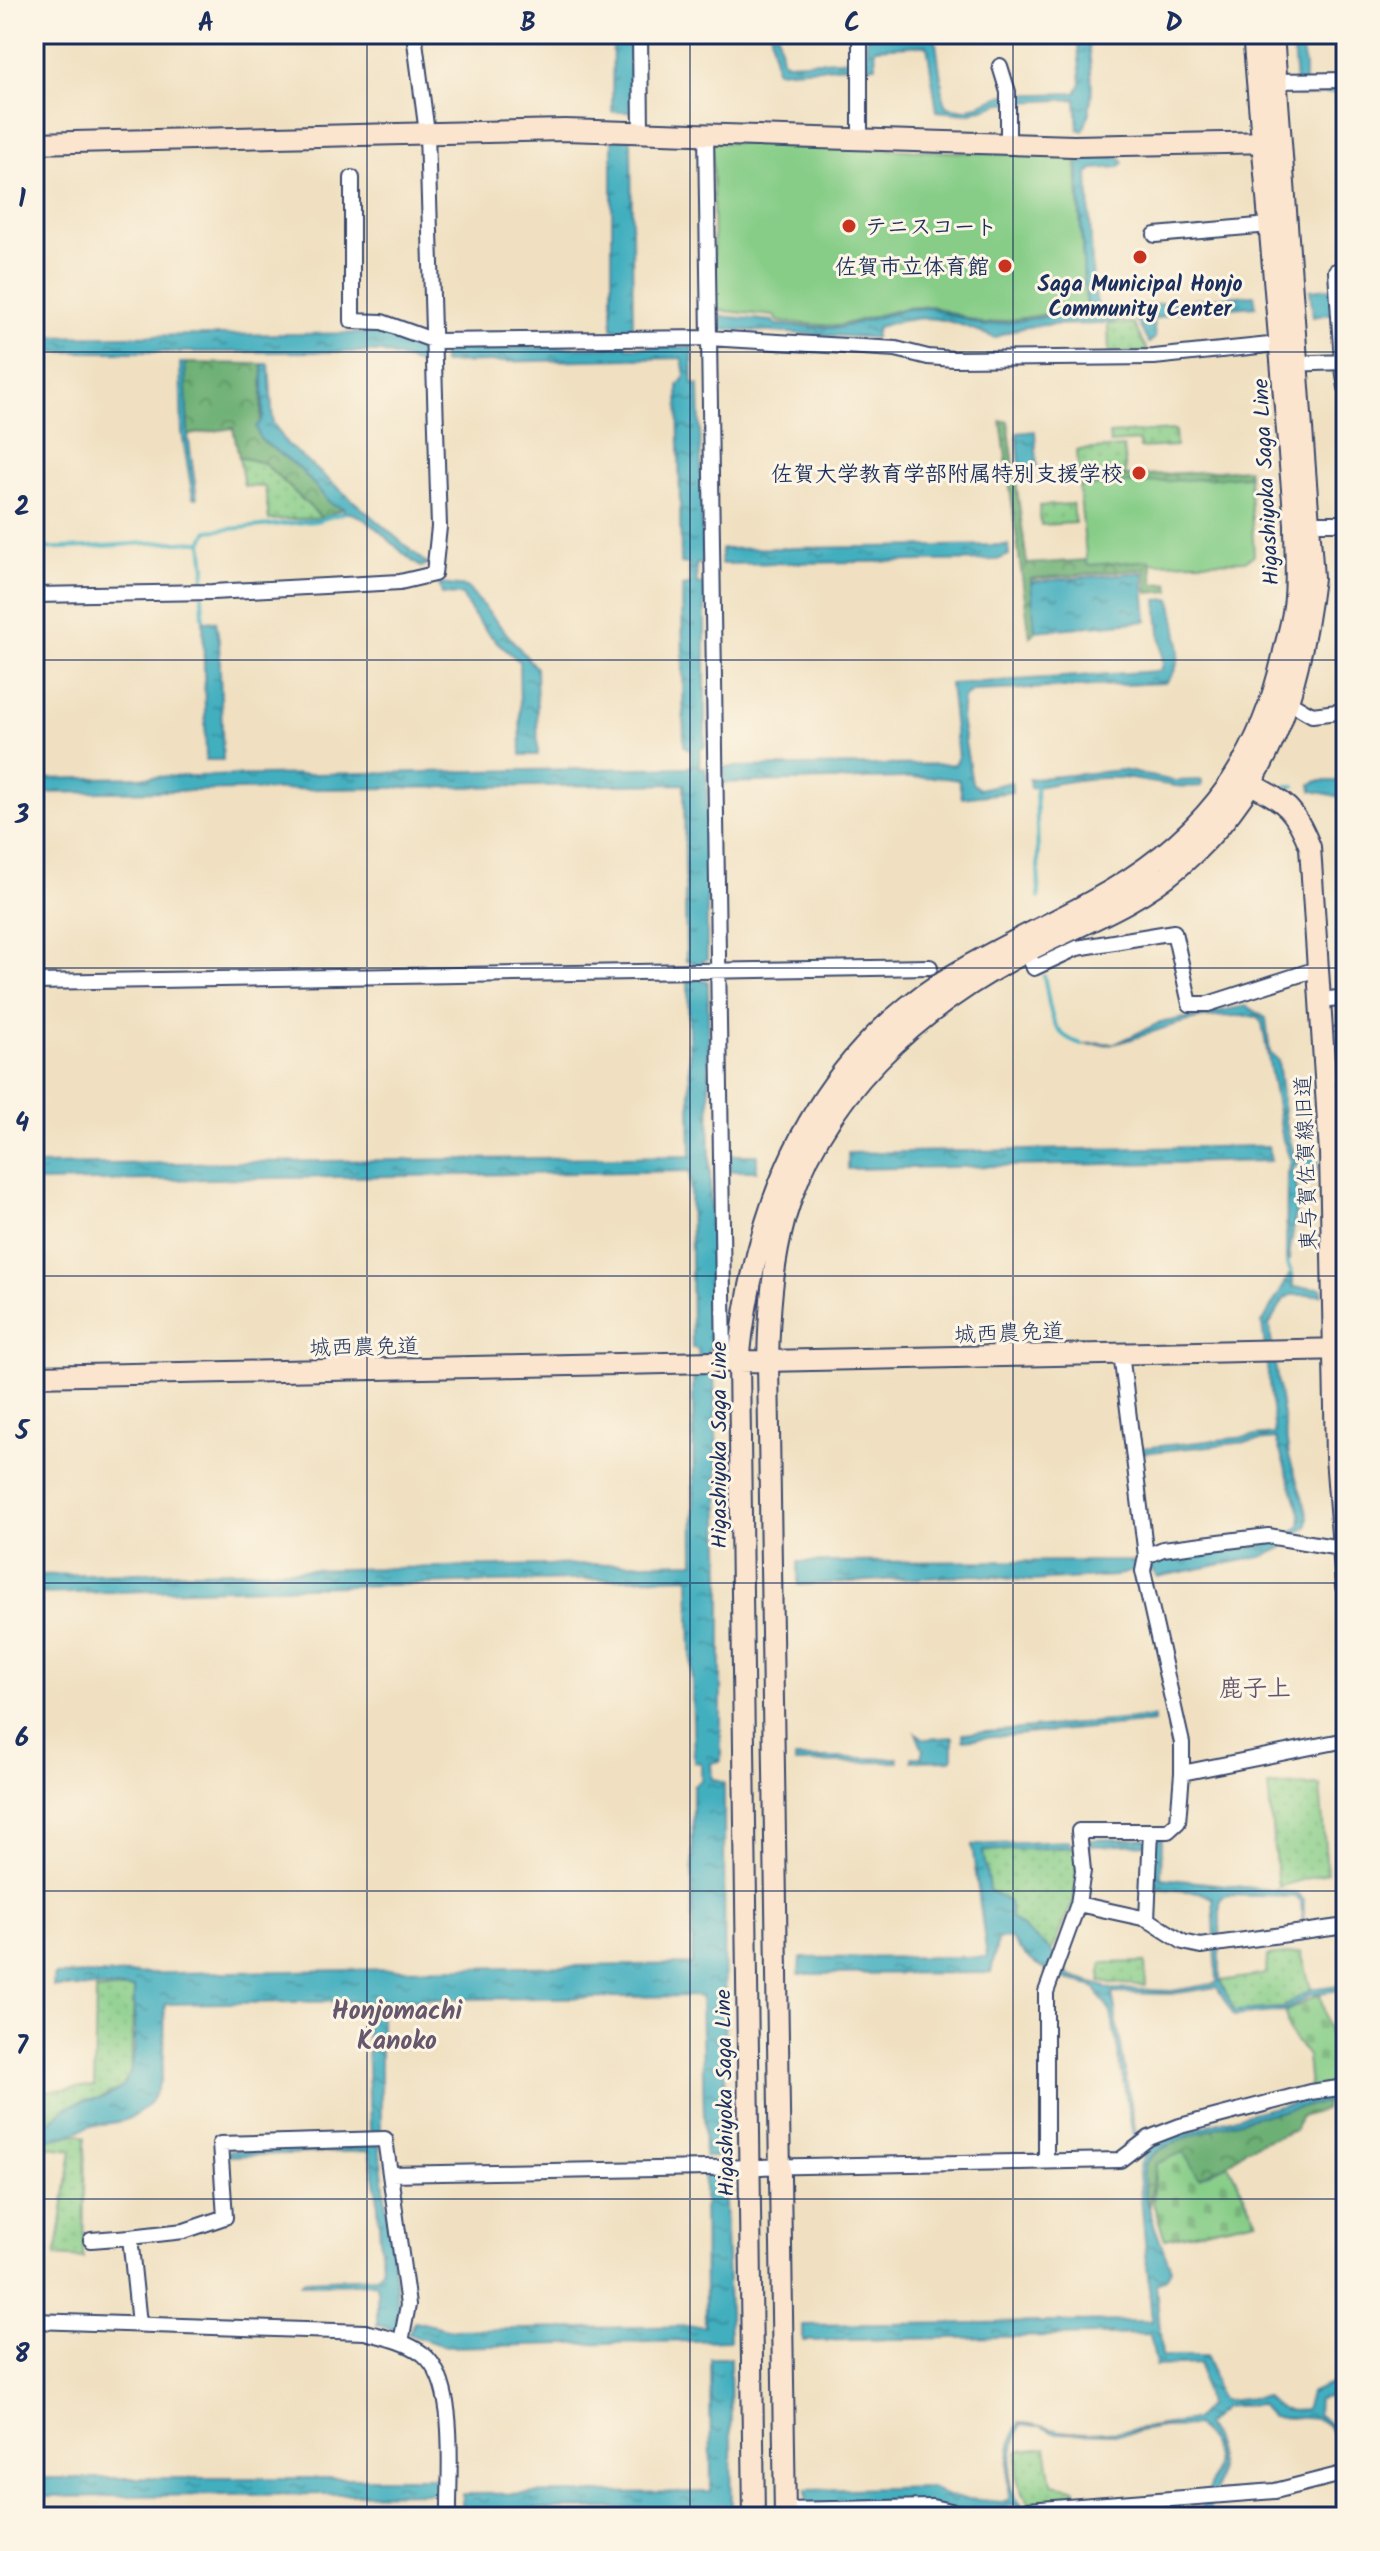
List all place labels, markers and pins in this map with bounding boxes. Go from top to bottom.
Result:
place label: テニスコート [865,211,997,246]
marker: テニスコート [840,217,858,235]
marker: Saga Municipal Honjo Community Center [1131,248,1149,266]
place label: 佐賀市立体育館 [835,251,989,286]
marker: 佐賀市立体育館 [996,257,1014,275]
place label: Saga Municipal Honjo Community Center [1037,268,1243,328]
place label: 佐賀大学教育学部附属特別支援学校 [771,458,1123,493]
marker: 佐賀大学教育学部附属特別支援学校 [1130,464,1148,482]

